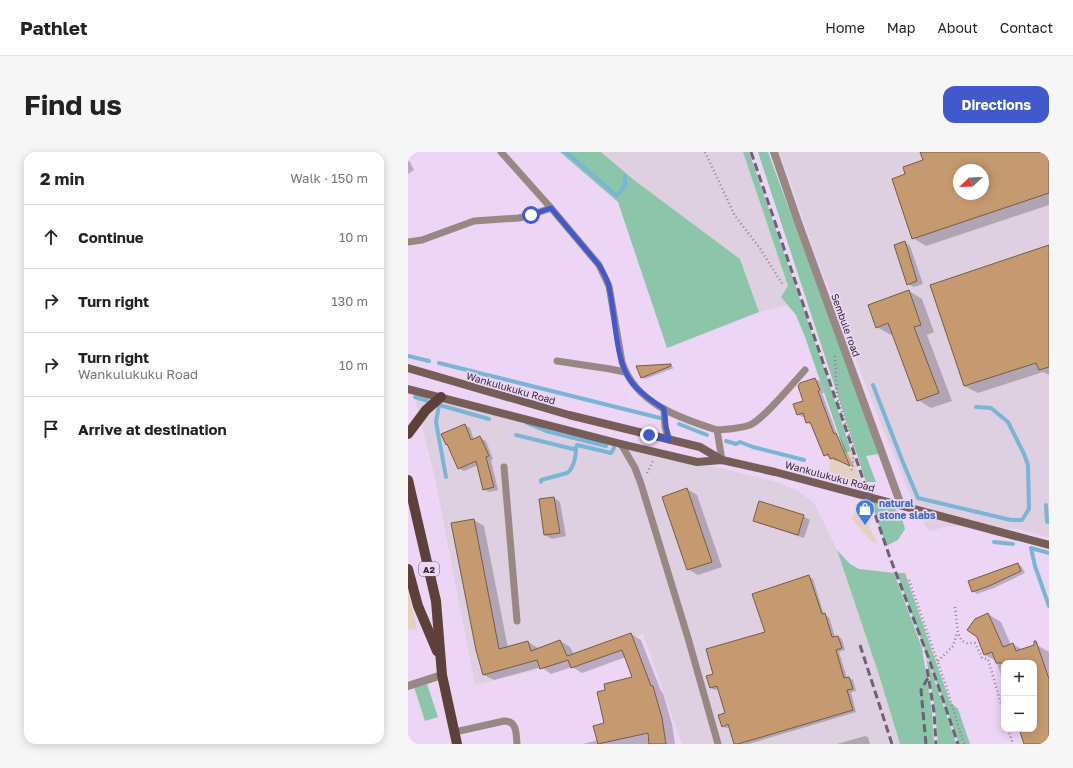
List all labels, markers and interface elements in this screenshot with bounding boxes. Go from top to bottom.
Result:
text: Pathlet [20,16,88,39]
text: Home [825,19,865,36]
text: Map [887,19,915,36]
text: About [937,19,978,36]
text: Contact [1000,19,1053,36]
button: Directions [943,86,1049,123]
text: Find us [24,88,122,121]
north arrow [953,164,989,200]
text: 2 min [40,168,84,189]
text: Walk · 150 m [290,170,368,186]
route start [522,206,540,224]
icon: ahead [40,226,62,248]
text: Continue [78,228,144,246]
text: 10 m [339,229,368,245]
icon: right [40,290,62,312]
text: Turn right [78,292,149,310]
street label: Sembule road [829,292,863,358]
text: 130 m [331,293,368,309]
text: Turn right [78,348,149,366]
icon: right [40,354,62,376]
text: 10 m [339,357,368,373]
text: Wankulukuku Road [78,366,198,382]
street label: Wankulukuku Road [465,370,557,406]
icon: arrive [40,418,62,440]
text: Arrive at destination [78,420,227,438]
route end [640,426,658,444]
street label: Wankulukuku Road [784,458,876,494]
place label: natural stone slabs [879,497,936,521]
shop icon: natural stone slabs [854,498,876,526]
road number: A2 [419,562,439,576]
map controls [1001,660,1037,732]
button: + [1001,660,1037,696]
button: − [1001,696,1037,732]

